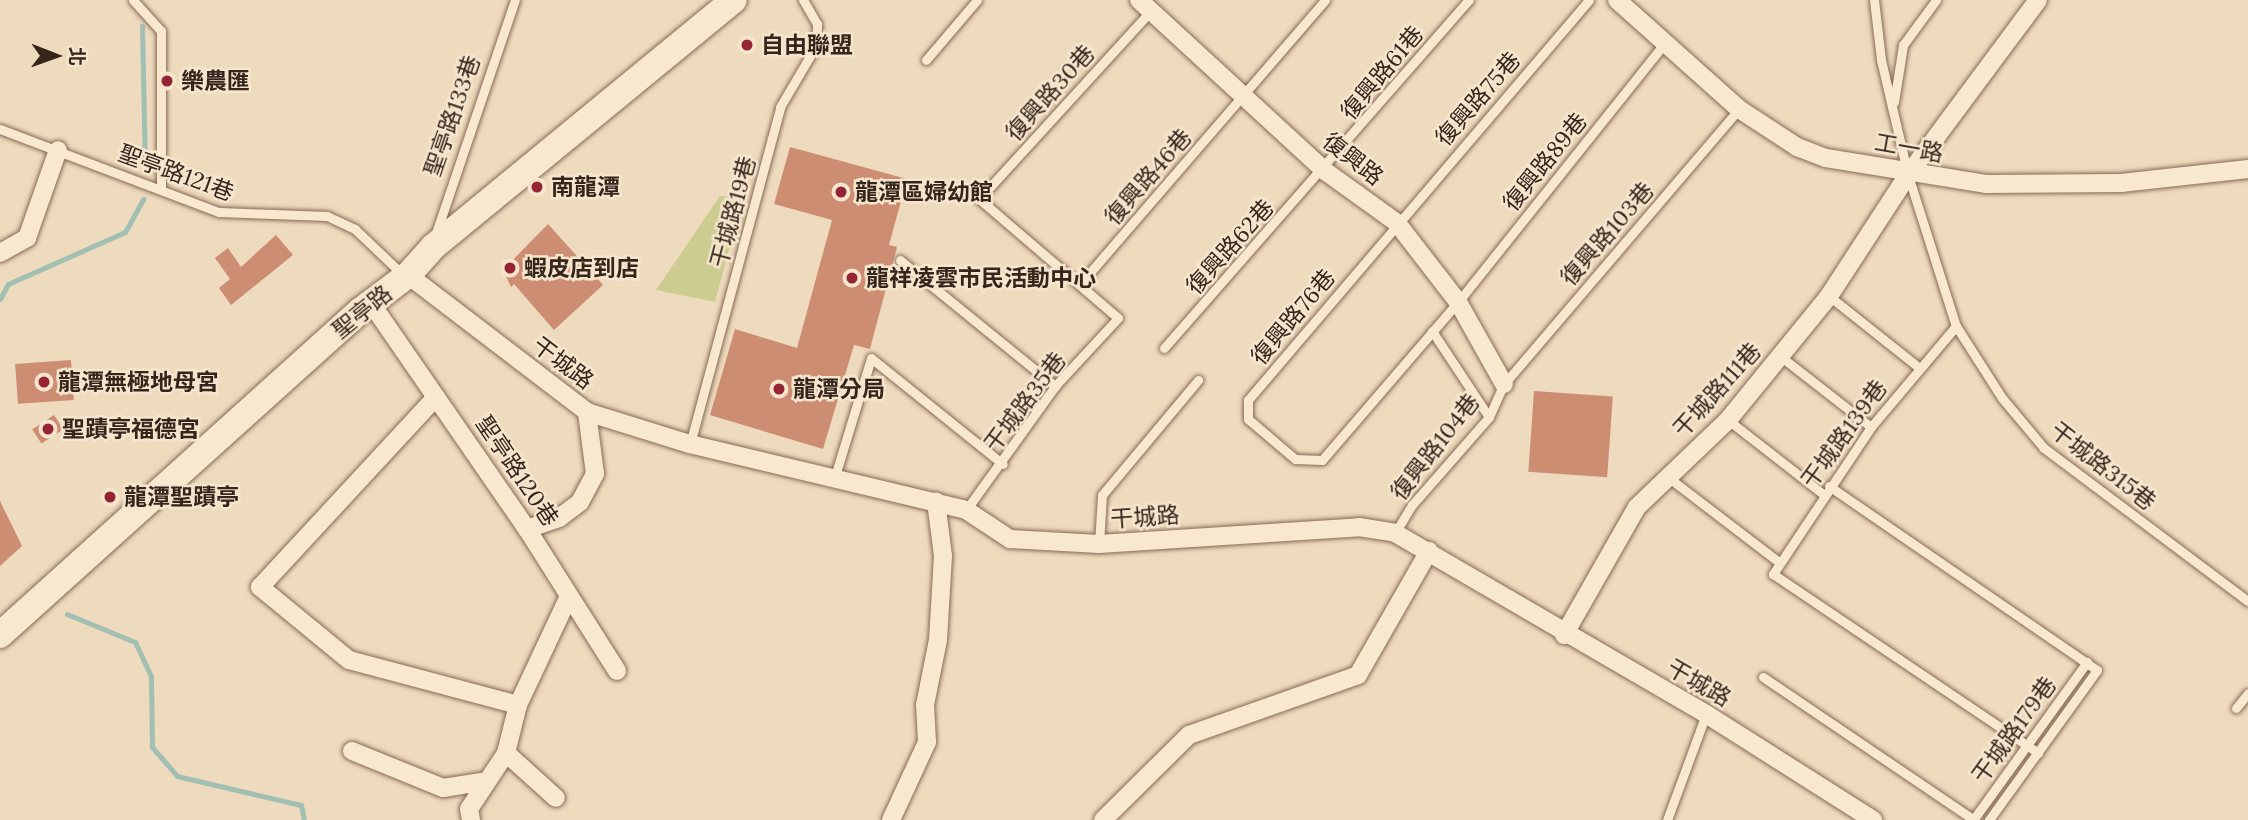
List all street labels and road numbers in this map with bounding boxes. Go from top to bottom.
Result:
street label: 復興路61巷 [1335,21,1429,125]
street label: 復興路30巷 [1000,40,1100,146]
street label: 復興路75巷 [1430,46,1526,152]
street label: 聖亭路133巷 [418,52,486,180]
street label: 復興路89巷 [1497,107,1593,217]
street label: 復興路46巷 [1099,124,1197,230]
street label: 復興路 [1317,127,1389,191]
street label: 工一路 [1873,128,1945,168]
street label: 聖亭路121巷 [114,139,238,207]
street label: 干城路19巷 [705,154,761,270]
street label: 復興路103巷 [1555,177,1659,291]
street label: 復興路62巷 [1180,194,1280,300]
street label: 復興路76巷 [1245,264,1341,370]
street label: 聖亭路 [327,280,397,344]
street label: 干城路 [527,331,599,395]
street label: 干城路111巷 [1668,337,1766,443]
street label: 干城路35巷 [979,347,1071,457]
street label: 干城路139巷 [1796,375,1892,493]
street label: 復興路104巷 [1385,388,1485,506]
street label: 聖亭路120巷 [470,411,564,531]
street label: 干城路315巷 [2045,416,2161,516]
street label: 干城路 [1110,501,1180,533]
street label: 干城路 [1662,654,1736,712]
street label: 干城路179巷 [1966,672,2062,788]

